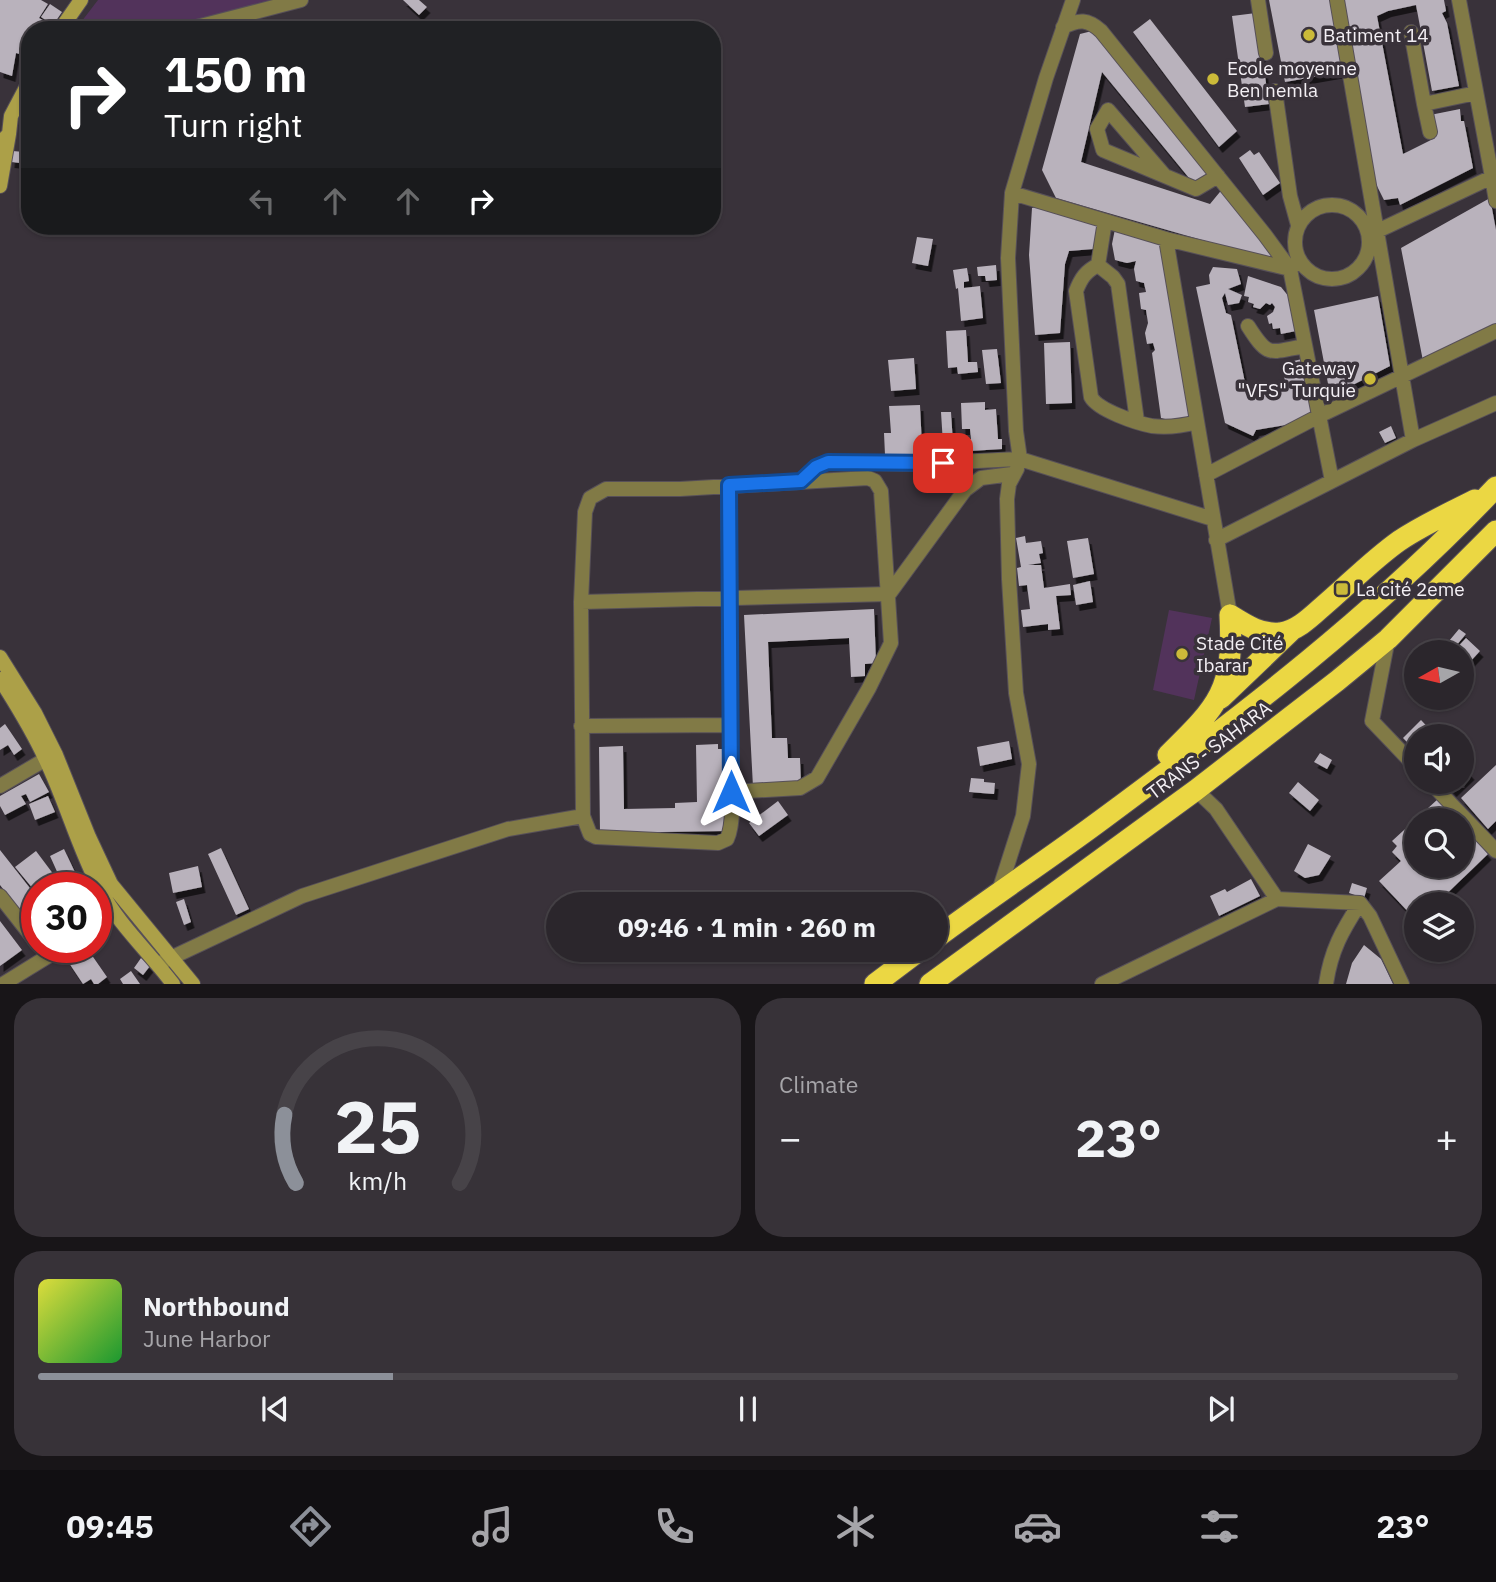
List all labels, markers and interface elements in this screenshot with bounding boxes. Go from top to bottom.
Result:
place label: Batiment 14 [1323,23,1429,47]
marker: Batiment 14 [1301,27,1317,43]
text: 150 m [164,42,308,105]
icon: right [49,49,140,140]
place label: Ecole moyenne Ben nemla [1227,56,1357,102]
marker: Ecole moyenne Ben nemla [1205,71,1221,87]
text: Turn right [164,104,302,146]
icon: left [243,182,281,220]
icon: ahead [316,182,354,220]
icon: ahead [389,182,427,220]
icon: right [462,182,500,220]
place label: Gateway "VFS" Turquie [1238,356,1357,402]
marker: Gateway "VFS" Turquie [1362,371,1378,387]
pin [913,433,973,493]
icon: arrive [924,444,962,482]
place label: La cité 2eme [1356,577,1465,601]
marker: La cité 2eme [1334,581,1350,597]
place label: Stade Cité Ibarar [1196,631,1283,677]
north arrow [1404,640,1474,710]
map controls [1404,640,1474,962]
marker: Stade Cité Ibarar [1174,646,1190,662]
street label: TRANS - SAHARA [1142,695,1276,805]
button: sound [1404,724,1474,794]
position arrow [694,755,768,829]
button: search [1404,808,1474,878]
speed limit sign: 30 [21,872,112,963]
button: layers [1404,892,1474,962]
text: 09:46 · 1 min · 260 m [618,910,876,944]
text: Climate [779,1069,858,1099]
text: 25 [334,1079,421,1174]
text: 23° [1075,1104,1162,1171]
text: − [779,1113,802,1162]
text: + [1435,1113,1458,1162]
text: km/h [348,1164,407,1197]
text: Northbound [143,1289,290,1323]
text: June Harbor [143,1323,271,1353]
icon: previous [256,1390,294,1428]
icon: pause [729,1390,767,1428]
icon: next [1202,1390,1240,1428]
icon: directions [286,1502,335,1551]
icon: music [468,1502,517,1551]
icon: phone [650,1502,699,1551]
icon: climate [831,1502,880,1551]
icon: car [1013,1502,1062,1551]
icon: filters [1195,1502,1244,1551]
text: 09:45 [66,1505,154,1547]
text: 23° [1376,1505,1430,1547]

